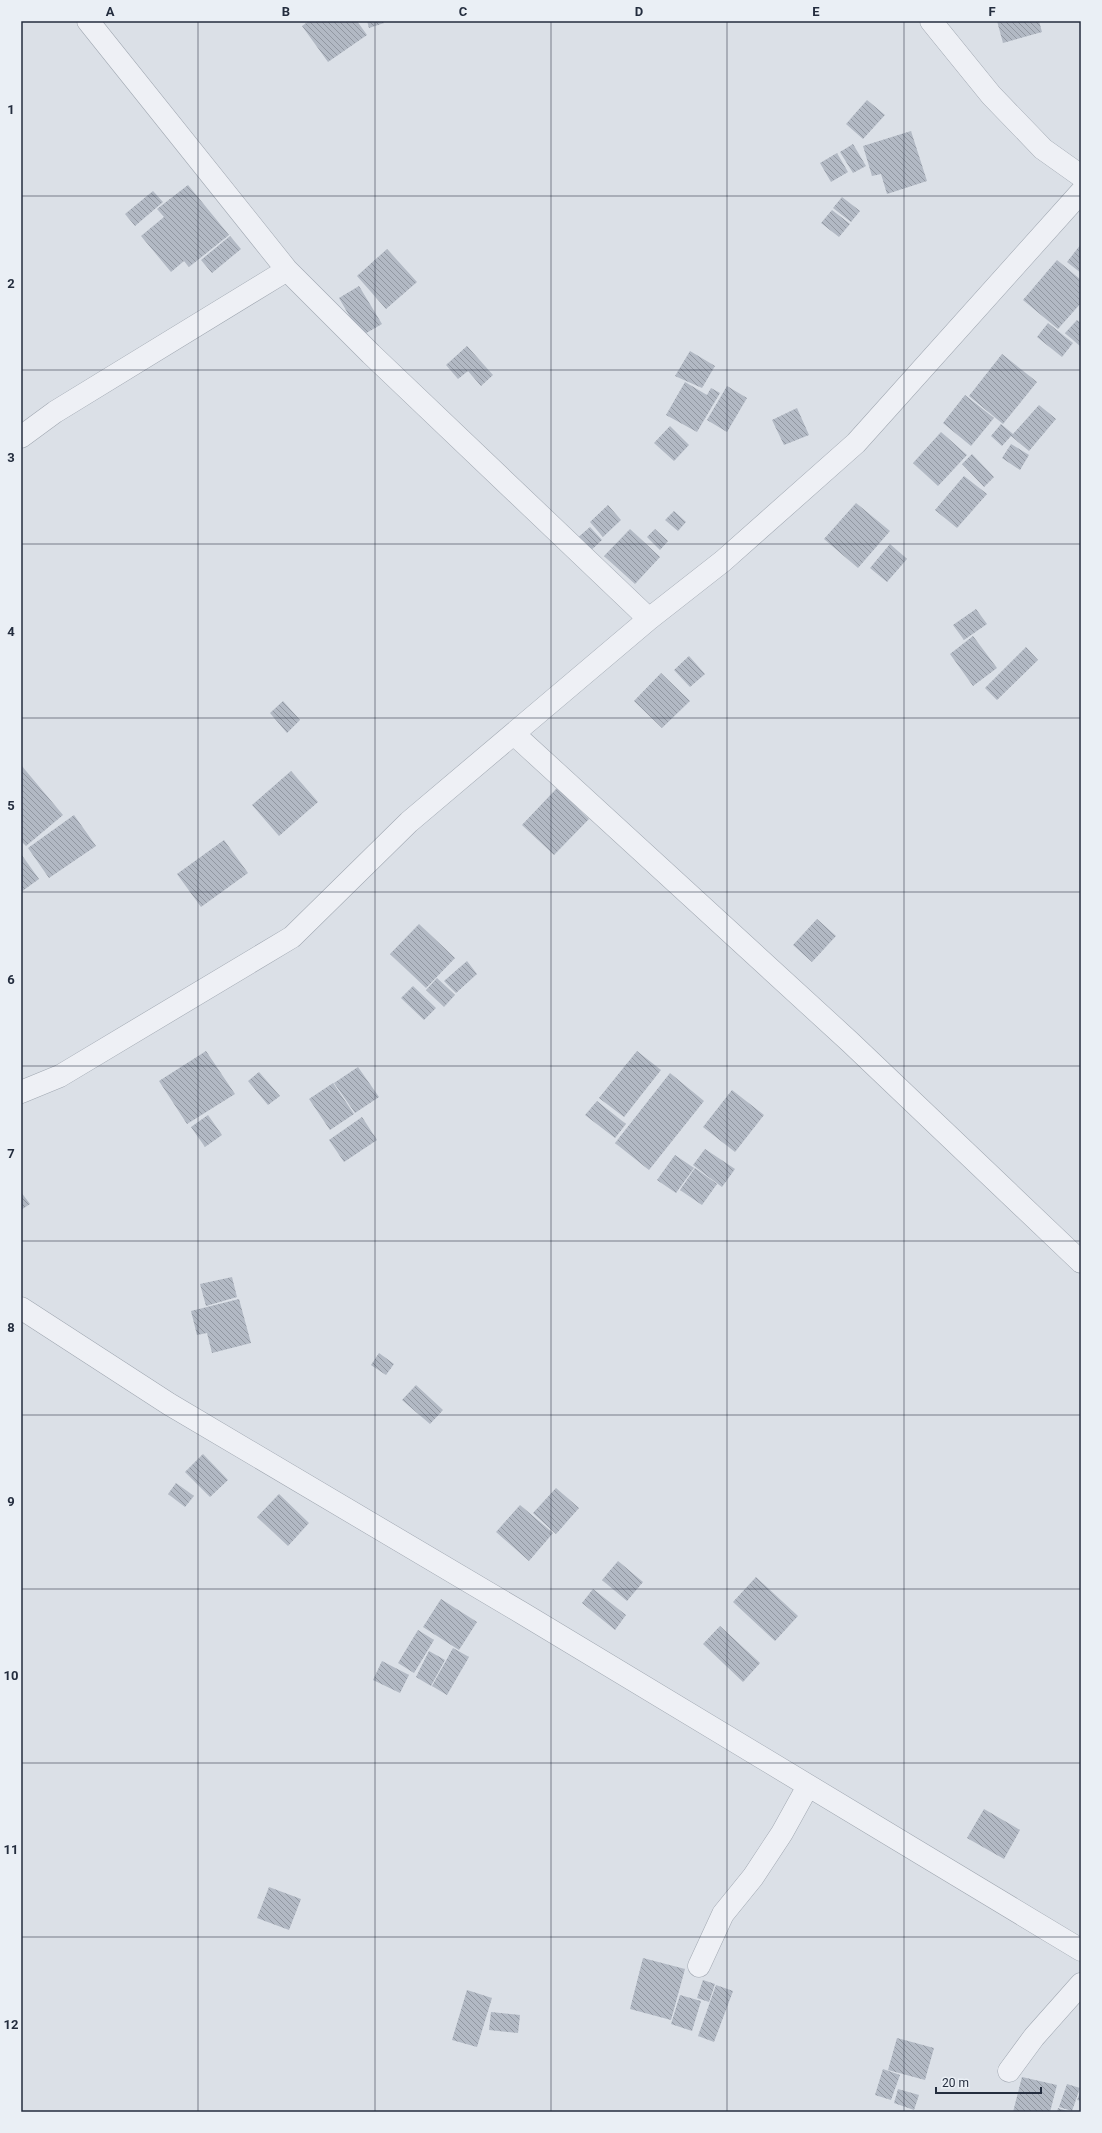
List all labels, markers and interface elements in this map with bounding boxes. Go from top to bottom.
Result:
text: A [106,4,115,19]
text: B [282,4,290,19]
text: C [459,4,468,19]
text: D [635,4,643,19]
text: E [812,4,820,19]
text: F [988,4,996,19]
text: 1 [7,102,15,117]
text: 2 [7,276,15,291]
text: 3 [7,450,15,465]
text: 4 [7,624,15,639]
text: 5 [7,798,15,813]
text: 6 [7,972,15,987]
text: 7 [7,1146,15,1161]
text: 8 [7,1320,15,1335]
text: 9 [7,1494,15,1509]
text: 10 [4,1668,18,1683]
text: 11 [4,1842,18,1857]
text: 12 [4,2017,18,2032]
scale bar [936,2069,1041,2095]
text: 20 m [942,2076,969,2090]

